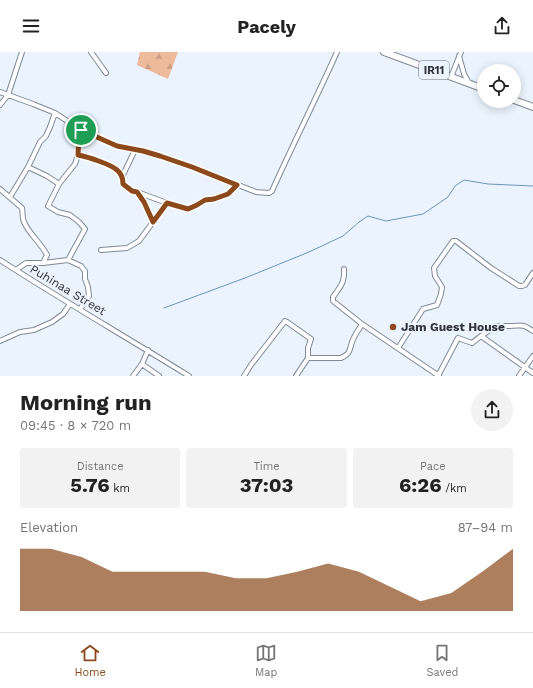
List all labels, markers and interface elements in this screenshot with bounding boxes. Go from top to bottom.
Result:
icon: menu [20,15,42,37]
icon: share [491,15,513,37]
text: Pacely [237,16,296,37]
road number: IR11 [419,61,449,79]
map controls [477,64,521,108]
button: locate [477,64,521,108]
pin [64,113,98,147]
icon: arrive [70,119,92,141]
street label: Puhinaa Street [27,262,109,318]
place label: Jam Guest House [401,320,505,334]
marker: Jam Guest House [388,322,398,332]
button: share [471,389,513,431]
text: Morning run [20,390,152,415]
text: 09:45 · 8 × 720 m [20,418,131,433]
text: Distance [77,460,124,473]
text: Time [253,460,280,473]
text: Pace [420,460,446,473]
text: 5.76 [70,473,110,497]
text: 37:03 [240,473,293,497]
text: 6:26 [399,473,441,497]
text: km [110,482,130,495]
text: /km [441,482,467,495]
text: Elevation [20,520,78,535]
text: 87–94 m [458,520,513,535]
tab: Home [75,642,106,679]
tab: Map [255,642,277,679]
tab: Saved [426,642,458,679]

